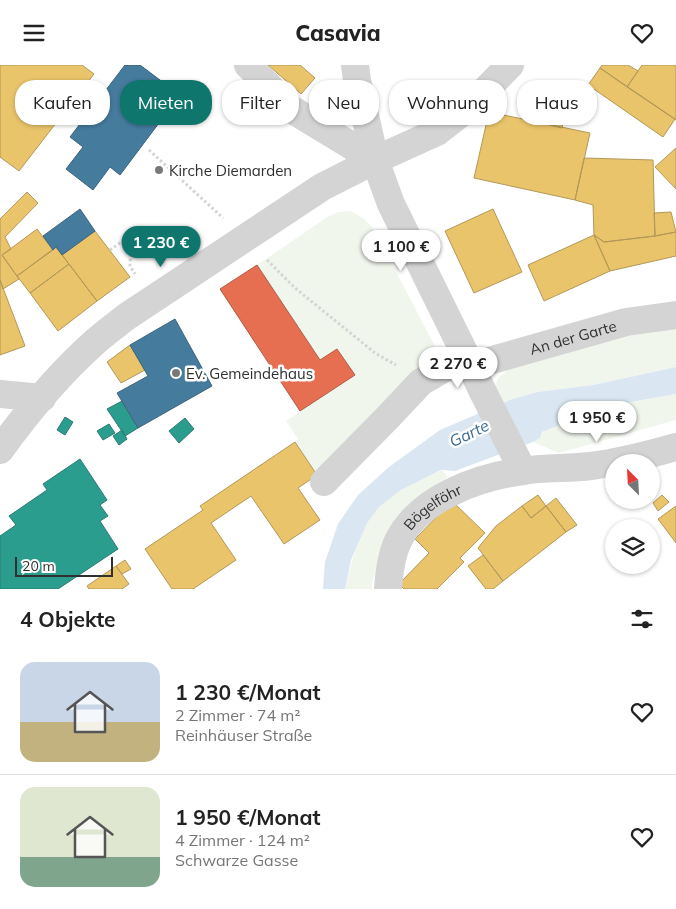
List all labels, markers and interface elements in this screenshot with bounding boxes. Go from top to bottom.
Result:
icon: menu [20,19,48,47]
text: Casavia [295,19,381,47]
icon: heart [628,19,656,47]
chip: Kaufen [15,80,110,125]
chip: Mieten [120,80,212,125]
chip: Filter [222,80,299,125]
chip: Neu [309,80,379,125]
chip: Wohnung [389,80,507,125]
chip: Haus [517,80,597,125]
place label: Kirche Diemarden [169,161,292,180]
marker: Kirche Diemarden [153,164,165,176]
pin: 1 230 € [115,225,207,268]
pin: 1 100 € [355,229,447,272]
text: 1 230 € [133,232,189,252]
text: 1 100 € [373,236,429,256]
street label: An der Garte [527,316,619,358]
pin: 2 270 € [412,347,504,389]
text: 2 270 € [430,353,486,373]
place label: Ev. Gemeindehaus [186,364,313,383]
marker: Ev. Gemeindehaus [170,367,182,379]
pin: 1 950 € [551,401,643,443]
text: 1 950 € [569,407,625,427]
water label: Garte [446,415,492,451]
north arrow [605,454,660,509]
map controls [605,454,660,574]
street label: Bögelföhr [399,479,465,533]
button: layers [605,519,660,574]
scale bar [15,554,112,577]
text: 20 m [22,557,55,575]
icon: filters [628,605,656,633]
text: 4 Objekte [20,606,116,632]
text: 1 230 €/Monat [175,679,321,705]
icon: home [60,682,120,742]
icon: heart [628,698,656,726]
text: 2 Zimmer · 74 m² [175,705,300,725]
text: Reinhäuser Straße [175,725,312,745]
text: 1 950 €/Monat [175,804,321,830]
icon: home [60,807,120,867]
icon: heart [628,823,656,851]
text: 4 Zimmer · 124 m² [175,830,310,850]
text: Schwarze Gasse [175,850,298,870]

